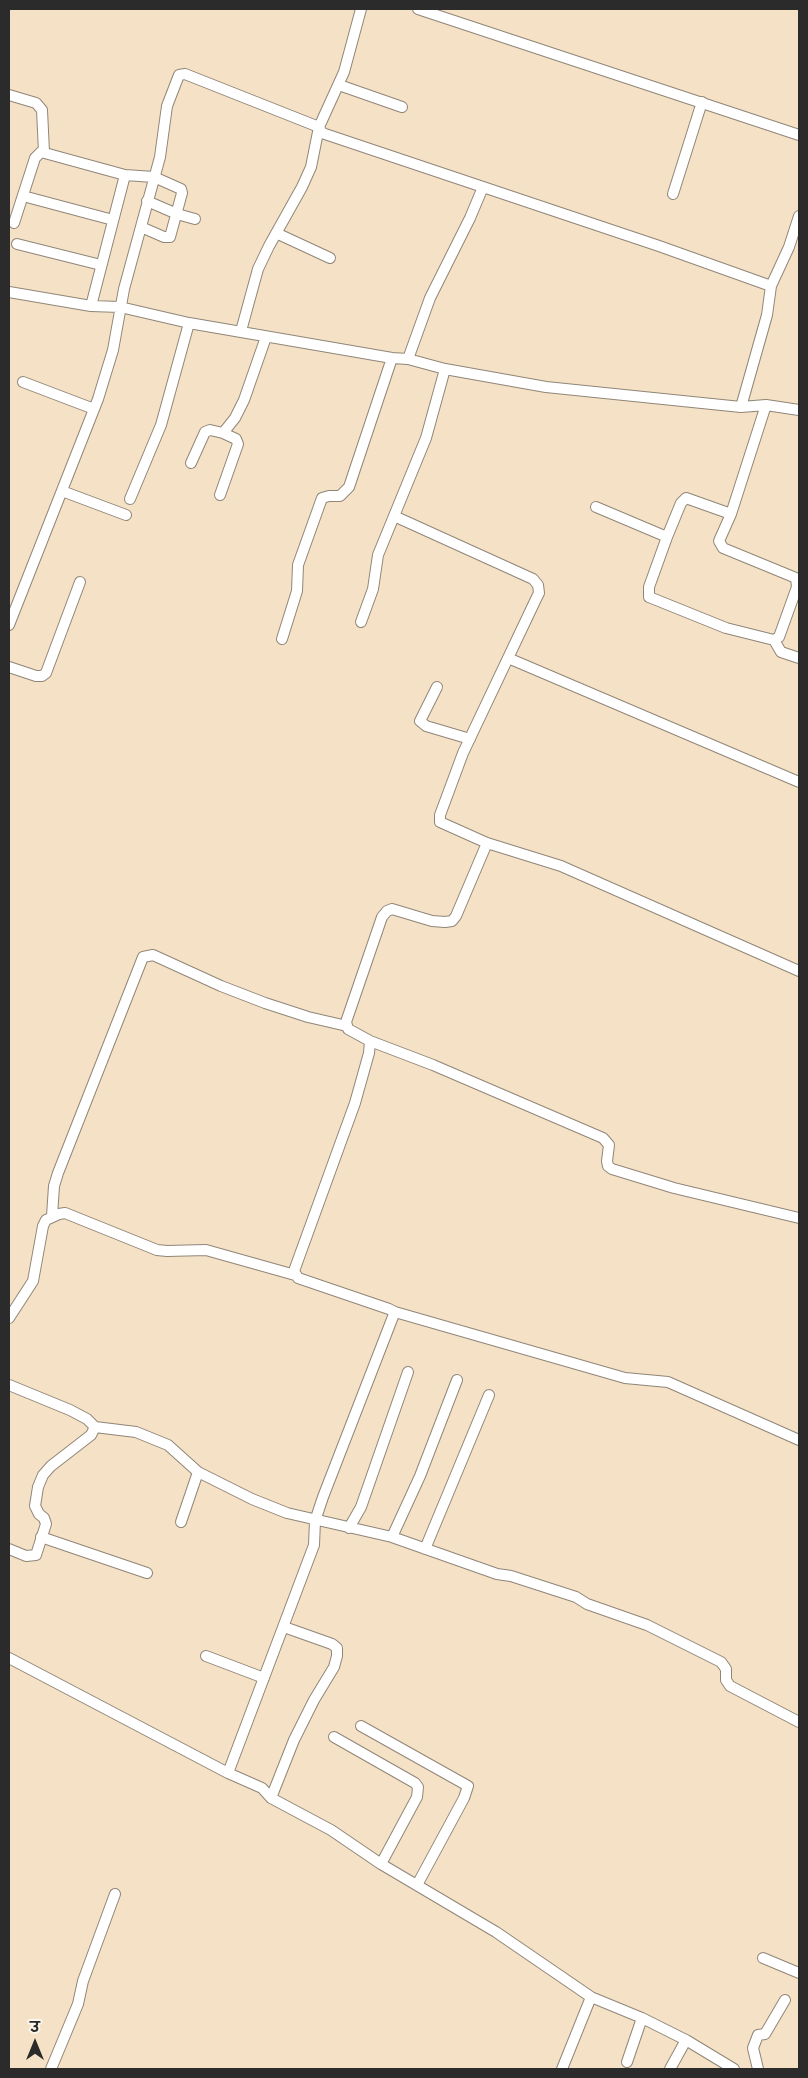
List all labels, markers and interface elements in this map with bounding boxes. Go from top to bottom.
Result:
north arrow [10,2018,60,2068]
text: उ [30,2019,40,2036]

